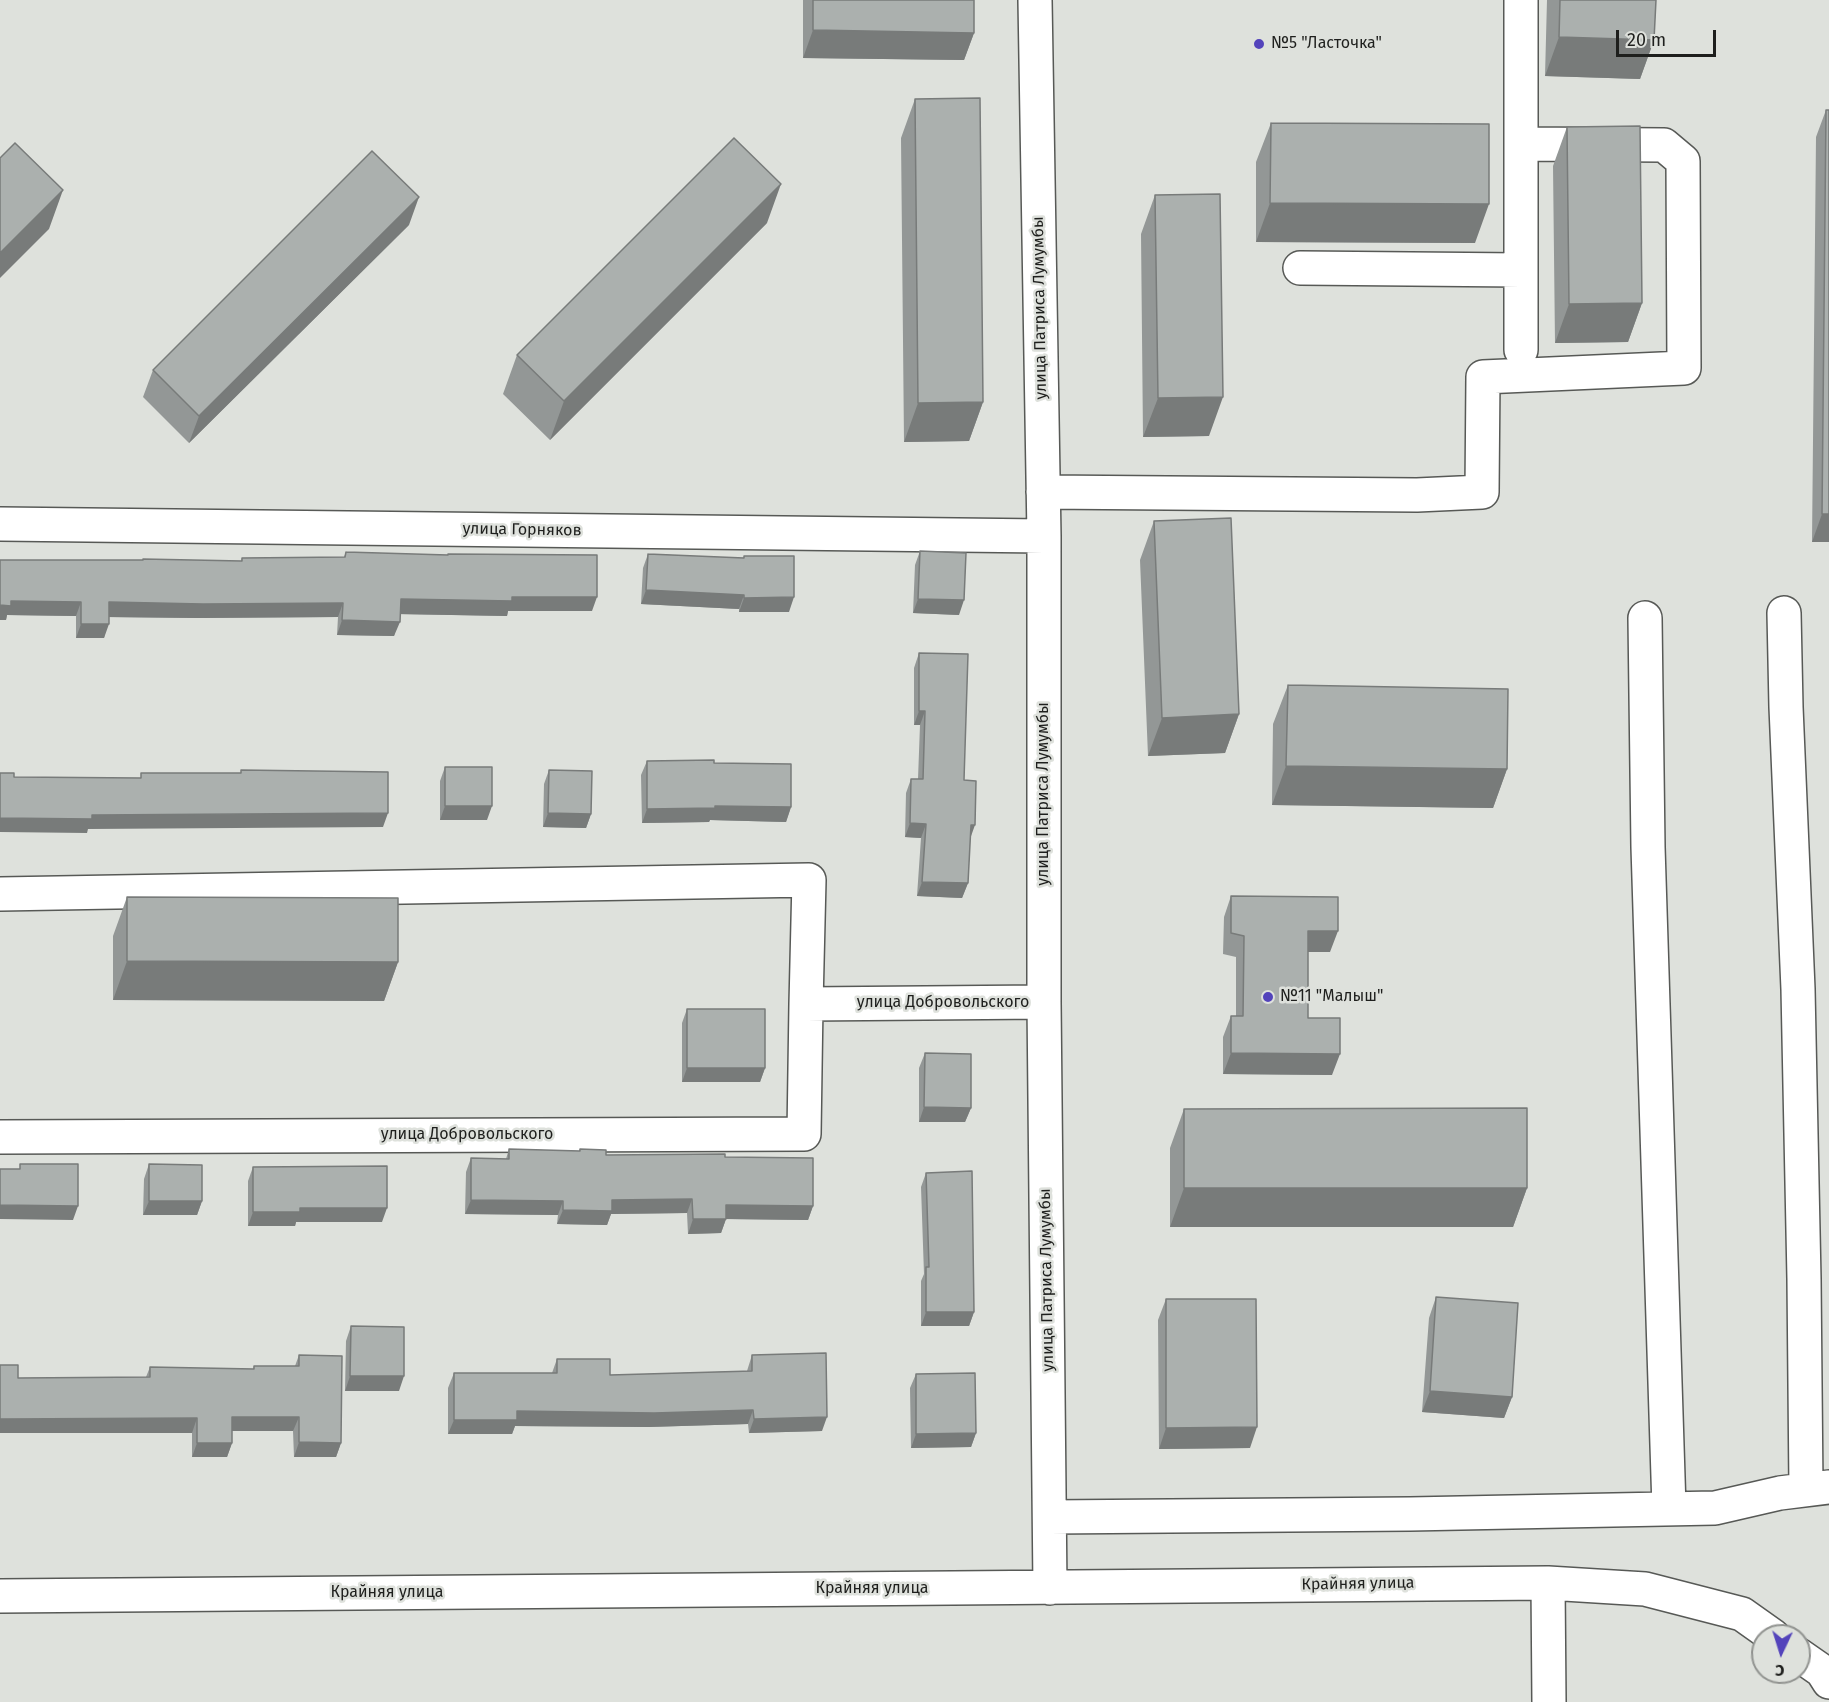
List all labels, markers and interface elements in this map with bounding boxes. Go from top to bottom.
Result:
scale bar [1619,18,1720,56]
text: 20 m [1627,29,1666,51]
place label: №5 "Ласточка" [1271,34,1382,54]
marker: №5 "Ласточка" [1252,37,1266,51]
street label: улица Патриса Лумумбы [1029,216,1051,400]
street label: улица Горняков [462,519,582,541]
street label: улица Патриса Лумумбы [1034,702,1054,886]
place label: №11 "Малыш" [1280,987,1383,1007]
marker: №11 "Малыш" [1261,990,1275,1004]
street label: улица Добровольского [857,993,1029,1013]
street label: улица Добровольского [381,1125,553,1145]
street label: улица Патриса Лумумбы [1036,1188,1058,1372]
street label: Крайняя улица [1301,1573,1415,1595]
street label: Крайняя улица [815,1579,929,1599]
street label: Крайняя улица [330,1583,444,1603]
north arrow [1751,1624,1811,1684]
text: С [1775,1661,1785,1680]

